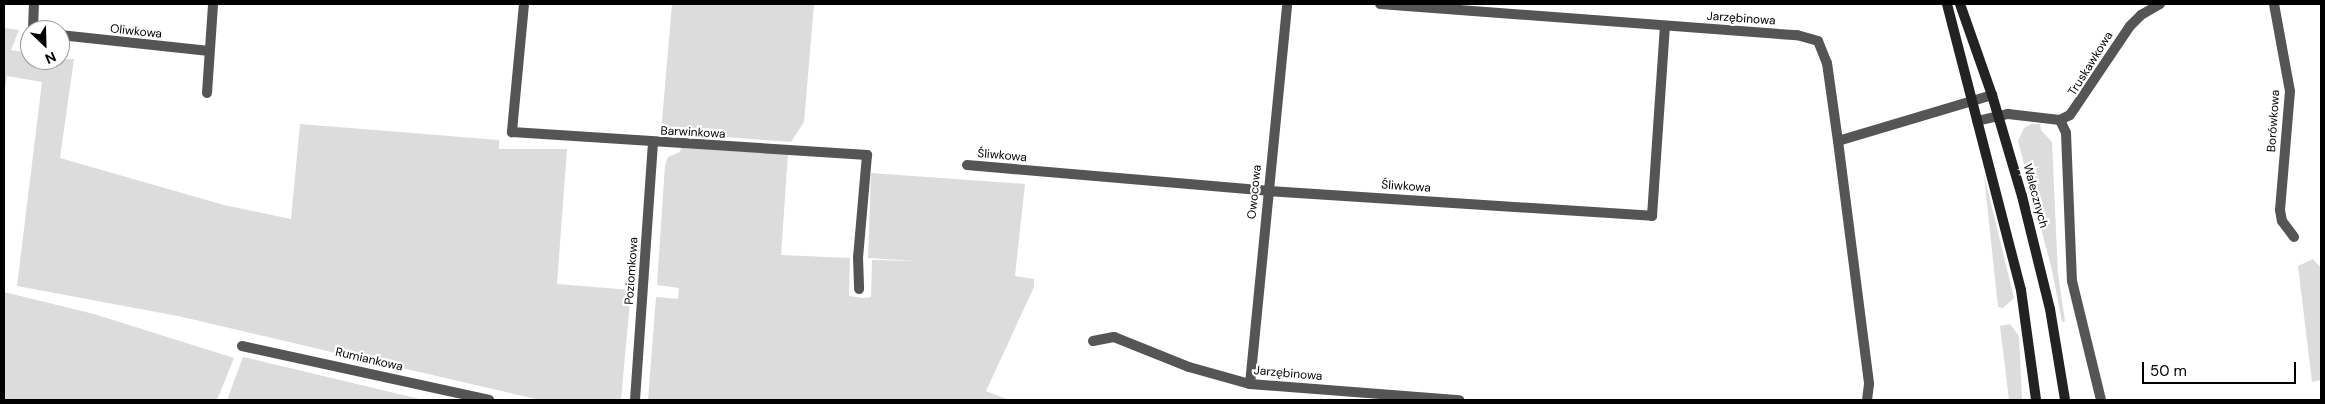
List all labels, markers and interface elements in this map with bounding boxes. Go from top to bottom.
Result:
street label: Jarzębinowa [1706,9,1776,29]
north arrow [20,20,70,70]
street label: Oliwkowa [109,22,163,42]
street label: Truskawkowa [2066,29,2116,99]
text: N [42,47,59,68]
street label: Borówkowa [2265,89,2283,153]
street label: Barwinkowa [660,124,726,142]
street label: Śliwkowa [977,147,1027,165]
street label: Walecznych [2020,162,2050,230]
street label: Owocowa [1245,164,1265,220]
street label: Śliwkowa [1381,178,1431,196]
street label: Poziomkowa [622,237,642,305]
street label: Rumiankowa [334,345,404,375]
scale bar [2145,352,2299,384]
text: 50 m [2150,361,2187,381]
street label: Jarzębinowa [1253,364,1323,384]

